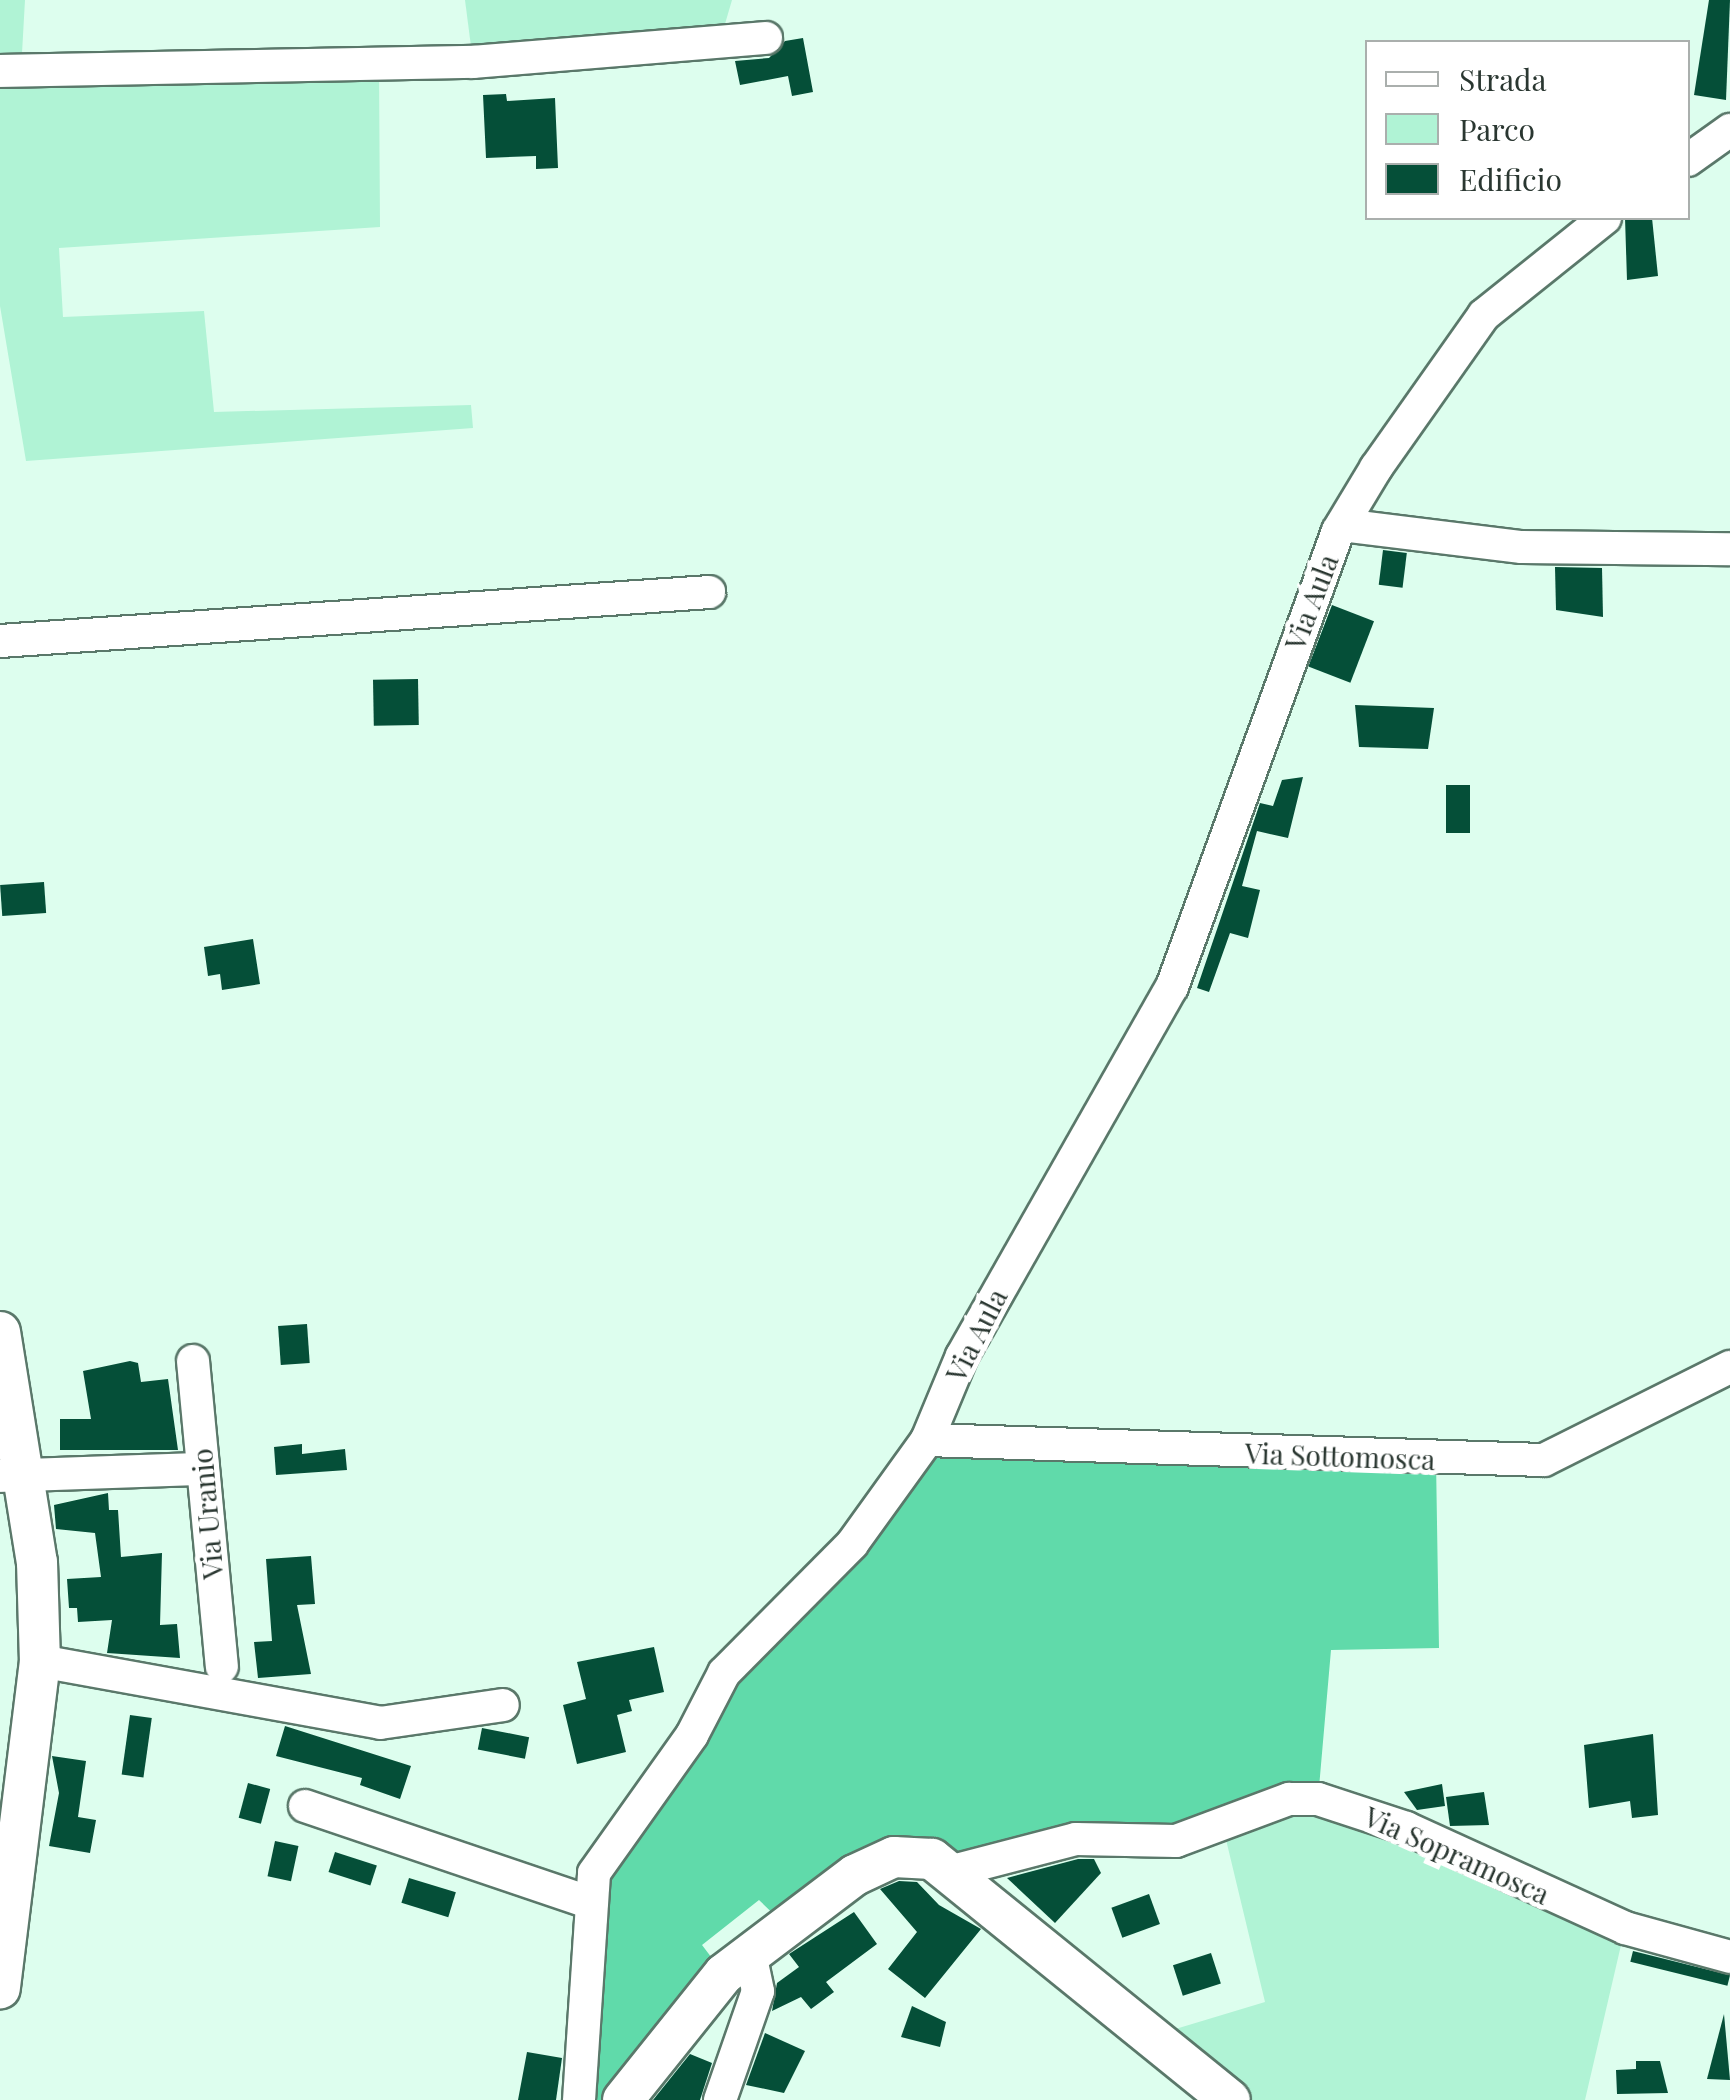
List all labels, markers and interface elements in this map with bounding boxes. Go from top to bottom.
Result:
legend [1365,40,1690,220]
text: Strada [1459,59,1546,99]
text: Parco [1459,109,1535,149]
text: Edificio [1459,159,1562,199]
street label: Via Aula [1277,549,1345,655]
street label: Via Aula [938,1282,1014,1388]
street label: Via Sottomosca [1244,1436,1436,1476]
street label: Via Uranio [185,1447,229,1581]
street label: Via Sopramosca [1359,1799,1555,1911]

